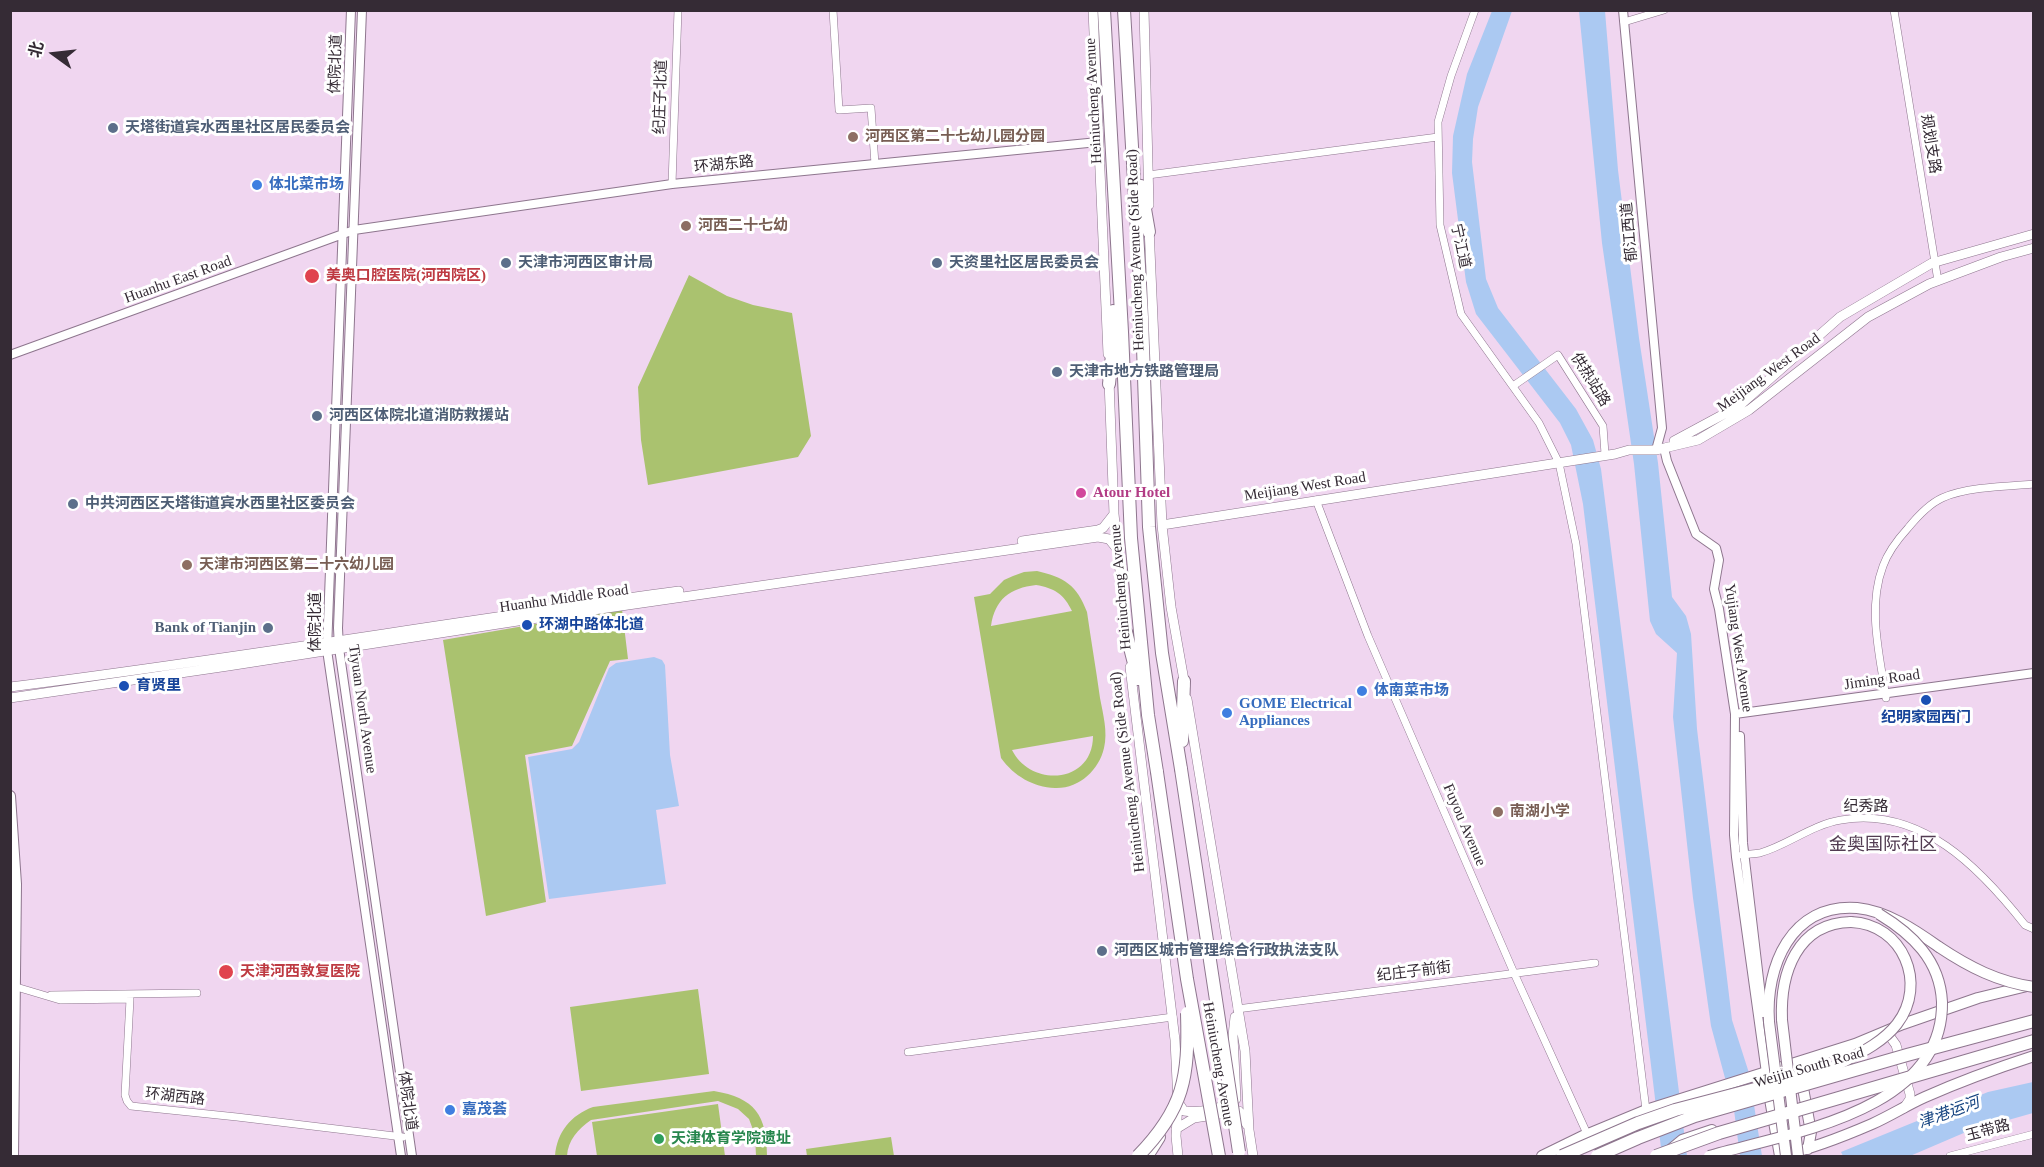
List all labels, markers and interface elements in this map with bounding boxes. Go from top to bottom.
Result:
north arrow [24,24,84,84]
street label: 体院北道 [326,34,346,94]
street label: Heiniucheng Avenue [1082,38,1106,164]
text: 北 [26,39,46,59]
street label: 纪庄子北道 [651,59,671,135]
street label: 规划支路 [1916,113,1944,175]
place label: 天塔街道宾水西里社区居民委员会 [125,119,350,137]
marker: 天塔街道宾水西里社区居民委员会 [106,121,120,135]
place label: 河西区第二十七幼儿园分园 [865,128,1045,146]
marker: 河西区第二十七幼儿园分园 [846,130,860,144]
street label: Heiniucheng Avenue (Side Road) [1123,149,1149,351]
street label: 环湖东路 [693,153,755,177]
place label: 体北菜市场 [269,176,344,194]
marker: 体北菜市场 [250,178,264,192]
street label: 郁江西道 [1618,201,1642,263]
place label: 河西二十七幼 [698,217,788,235]
marker: 河西二十七幼 [679,219,693,233]
street label: 宁江道 [1447,222,1473,270]
street label: Huanhu East Road [122,252,234,308]
place label: 天津市河西区审计局 [518,254,653,272]
place label: 天资里社区居民委员会 [949,254,1099,272]
marker: 天津市河西区审计局 [499,256,513,270]
marker: 天资里社区居民委员会 [930,256,944,270]
marker: 美奥口腔医院(河西院区) [303,267,321,285]
place label: 美奥口腔医院(河西院区) [326,267,486,285]
street label: Meijiang West Road [1714,330,1824,416]
street label: 供热站路 [1566,350,1614,410]
place label: 天津市地方铁路管理局 [1069,363,1219,381]
marker: 天津市地方铁路管理局 [1050,365,1064,379]
place label: 河西区体院北道消防救援站 [329,407,509,425]
marker: 河西区体院北道消防救援站 [310,409,324,423]
street label: Meijiang West Road [1243,468,1367,506]
place label: Atour Hotel [1093,484,1170,502]
marker: Atour Hotel [1074,486,1088,500]
place label: 中共河西区天塔街道宾水西里社区委员会 [85,495,355,513]
marker: 中共河西区天塔街道宾水西里社区委员会 [66,497,80,511]
street label: Heiniucheng Avenue [1107,523,1135,651]
place label: 天津市河西区第二十六幼儿园 [199,556,394,574]
marker: 天津市河西区第二十六幼儿园 [180,558,194,572]
street label: Huanhu Middle Road [498,581,630,617]
street label: Yujiang West Avenue [1720,583,1756,713]
street label: 体院北道 [307,592,325,652]
place label: 环湖中路体北道 [539,616,644,634]
marker: 环湖中路体北道 [520,618,534,632]
place label: Bank of Tianjin [155,619,256,637]
marker: Bank of Tianjin [261,621,275,635]
street label: Tiyuan North Avenue [344,643,380,775]
street label: Jiming Road [1843,666,1921,694]
street label: Heiniucheng Avenue (Side Road) [1107,671,1149,873]
place label: 育贤里 [136,677,181,695]
marker: 育贤里 [117,679,131,693]
place label: 体南菜市场 [1374,682,1449,700]
marker: 体南菜市场 [1355,684,1369,698]
marker: 纪明家园西门 [1919,693,1933,707]
place label: GOME Electrical Appliances [1239,695,1352,730]
marker: GOME Electrical Appliances [1220,706,1234,720]
place label: 纪明家园西门 [1881,709,1971,727]
street label: Fuyou Avenue [1439,781,1489,869]
street label: 纪秀路 [1844,798,1888,816]
place label: 南湖小学 [1510,803,1570,821]
marker: 南湖小学 [1491,805,1505,819]
district label: 金奥国际社区 [1829,834,1937,856]
place label: 河西区城市管理综合行政执法支队 [1114,942,1339,960]
marker: 河西区城市管理综合行政执法支队 [1095,944,1109,958]
street label: 纪庄子前街 [1376,958,1452,986]
marker: 天津河西敦复医院 [217,963,235,981]
place label: 天津河西敦复医院 [240,963,360,981]
street label: Heiniucheng Avenue [1198,1000,1238,1128]
street label: Weijin South Road [1752,1044,1866,1092]
street label: 体院北道 [394,1070,420,1132]
street label: 环湖西路 [144,1085,206,1109]
water label: 津港运河 [1916,1093,1982,1133]
place label: 嘉茂荟 [462,1101,507,1119]
marker: 嘉茂荟 [443,1103,457,1117]
street label: 玉带路 [1964,1116,2012,1146]
place label: 天津体育学院遗址 [671,1130,791,1148]
marker: 天津体育学院遗址 [652,1132,666,1146]

